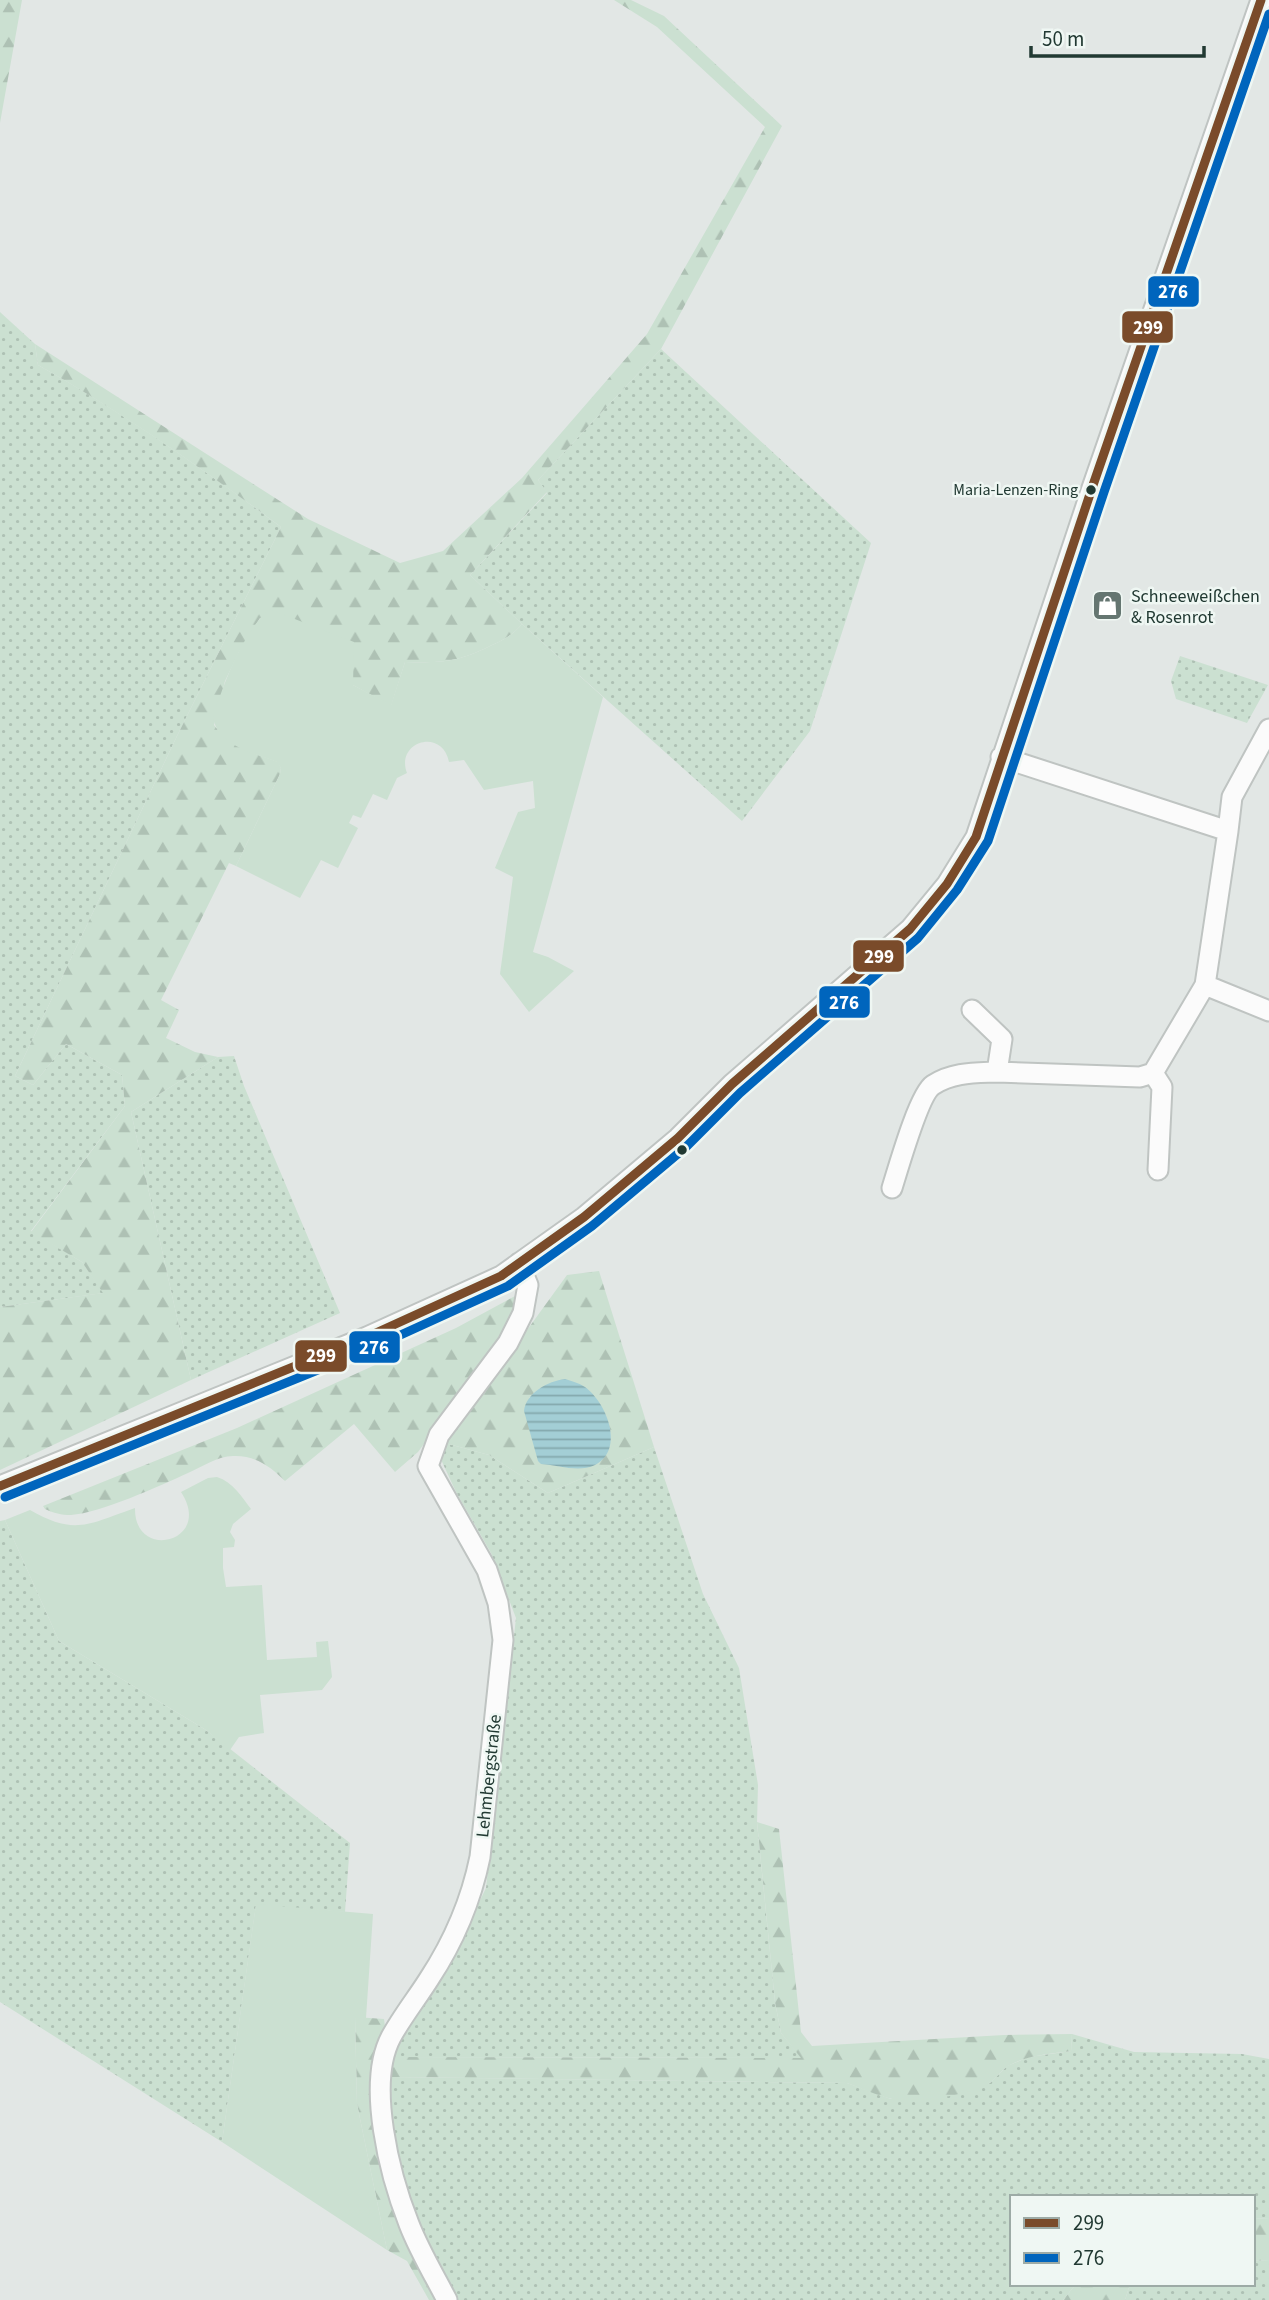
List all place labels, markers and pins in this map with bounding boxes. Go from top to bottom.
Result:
place label: Maria-Lenzen-Ring [953,479,1078,501]
marker: Maria-Lenzen-Ring [1084,483,1098,497]
place label: Schneeweißchen & Rosenrot [1131,584,1260,630]
shop icon: Schneeweißchen & Rosenrot [1091,589,1125,623]
unlabelled marker [675,1143,689,1157]

